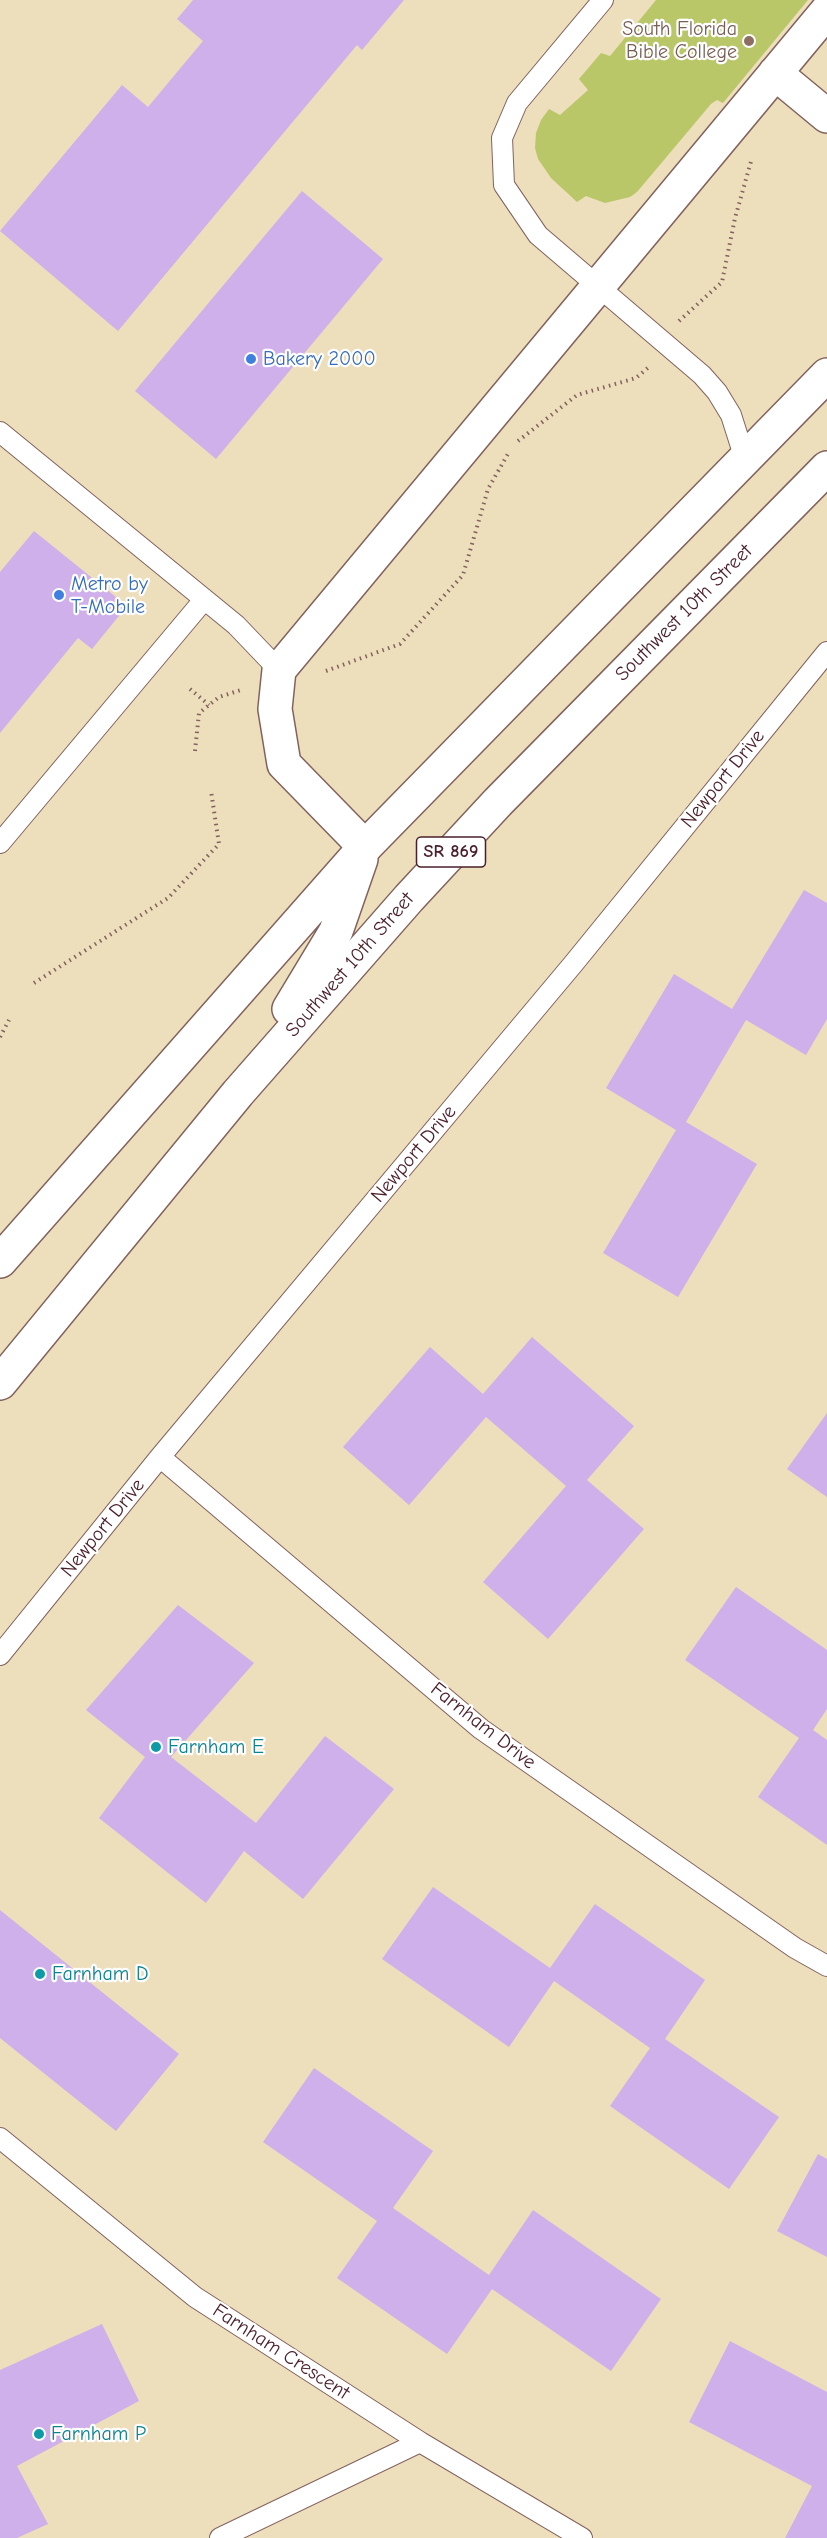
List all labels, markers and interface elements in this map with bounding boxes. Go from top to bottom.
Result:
place label: South Florida Bible College [622,17,737,64]
marker: South Florida Bible College [742,34,756,48]
place label: Bakery 2000 [263,347,376,371]
marker: Bakery 2000 [244,352,258,366]
street label: Southwest 10th Street [610,539,758,687]
place label: Metro by T-Mobile [71,572,148,619]
marker: Metro by T-Mobile [52,588,66,602]
street label: Newport Drive [676,725,770,833]
road number: SR 869 [416,837,486,867]
street label: Southwest 10th Street [281,888,419,1042]
street label: Newport Drive [366,1100,462,1208]
street label: Newport Drive [56,1474,150,1582]
street label: Farnham Drive [426,1677,540,1775]
place label: Farnham E [168,1735,264,1759]
marker: Farnham E [149,1740,163,1754]
place label: Farnham D [52,1962,149,1986]
marker: Farnham D [33,1967,47,1981]
street label: Farnham Crescent [208,2299,354,2405]
place label: Farnham P [51,2422,146,2446]
marker: Farnham P [32,2427,46,2441]

